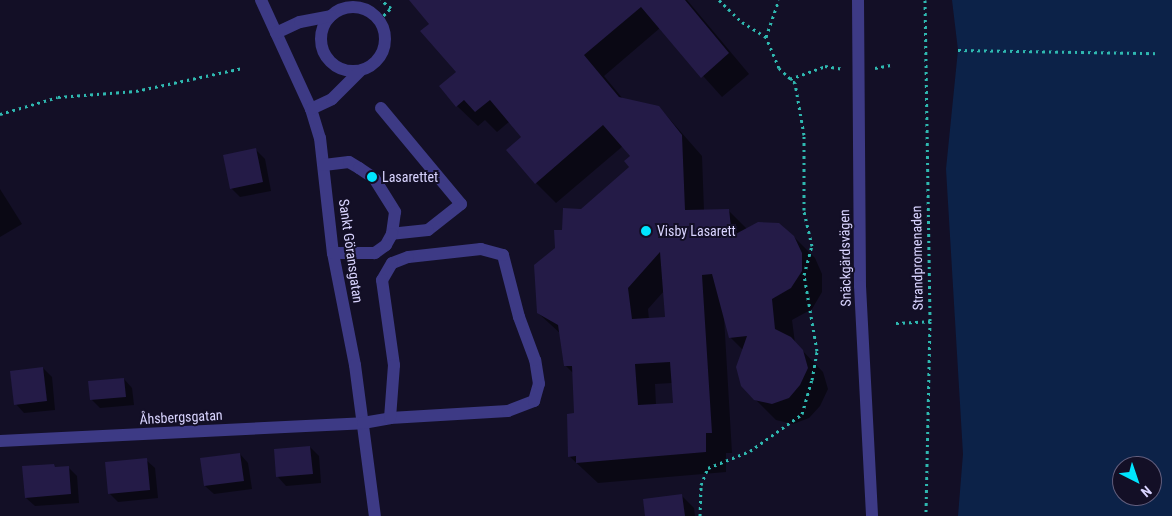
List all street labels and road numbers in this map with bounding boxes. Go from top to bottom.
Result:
street label: Sankt Göransgatan [335,198,367,304]
street label: Strandpromenaden [908,205,926,311]
street label: Snäckgärdsvägen [836,209,854,307]
street label: Åhsbergsgatan [139,406,223,428]

